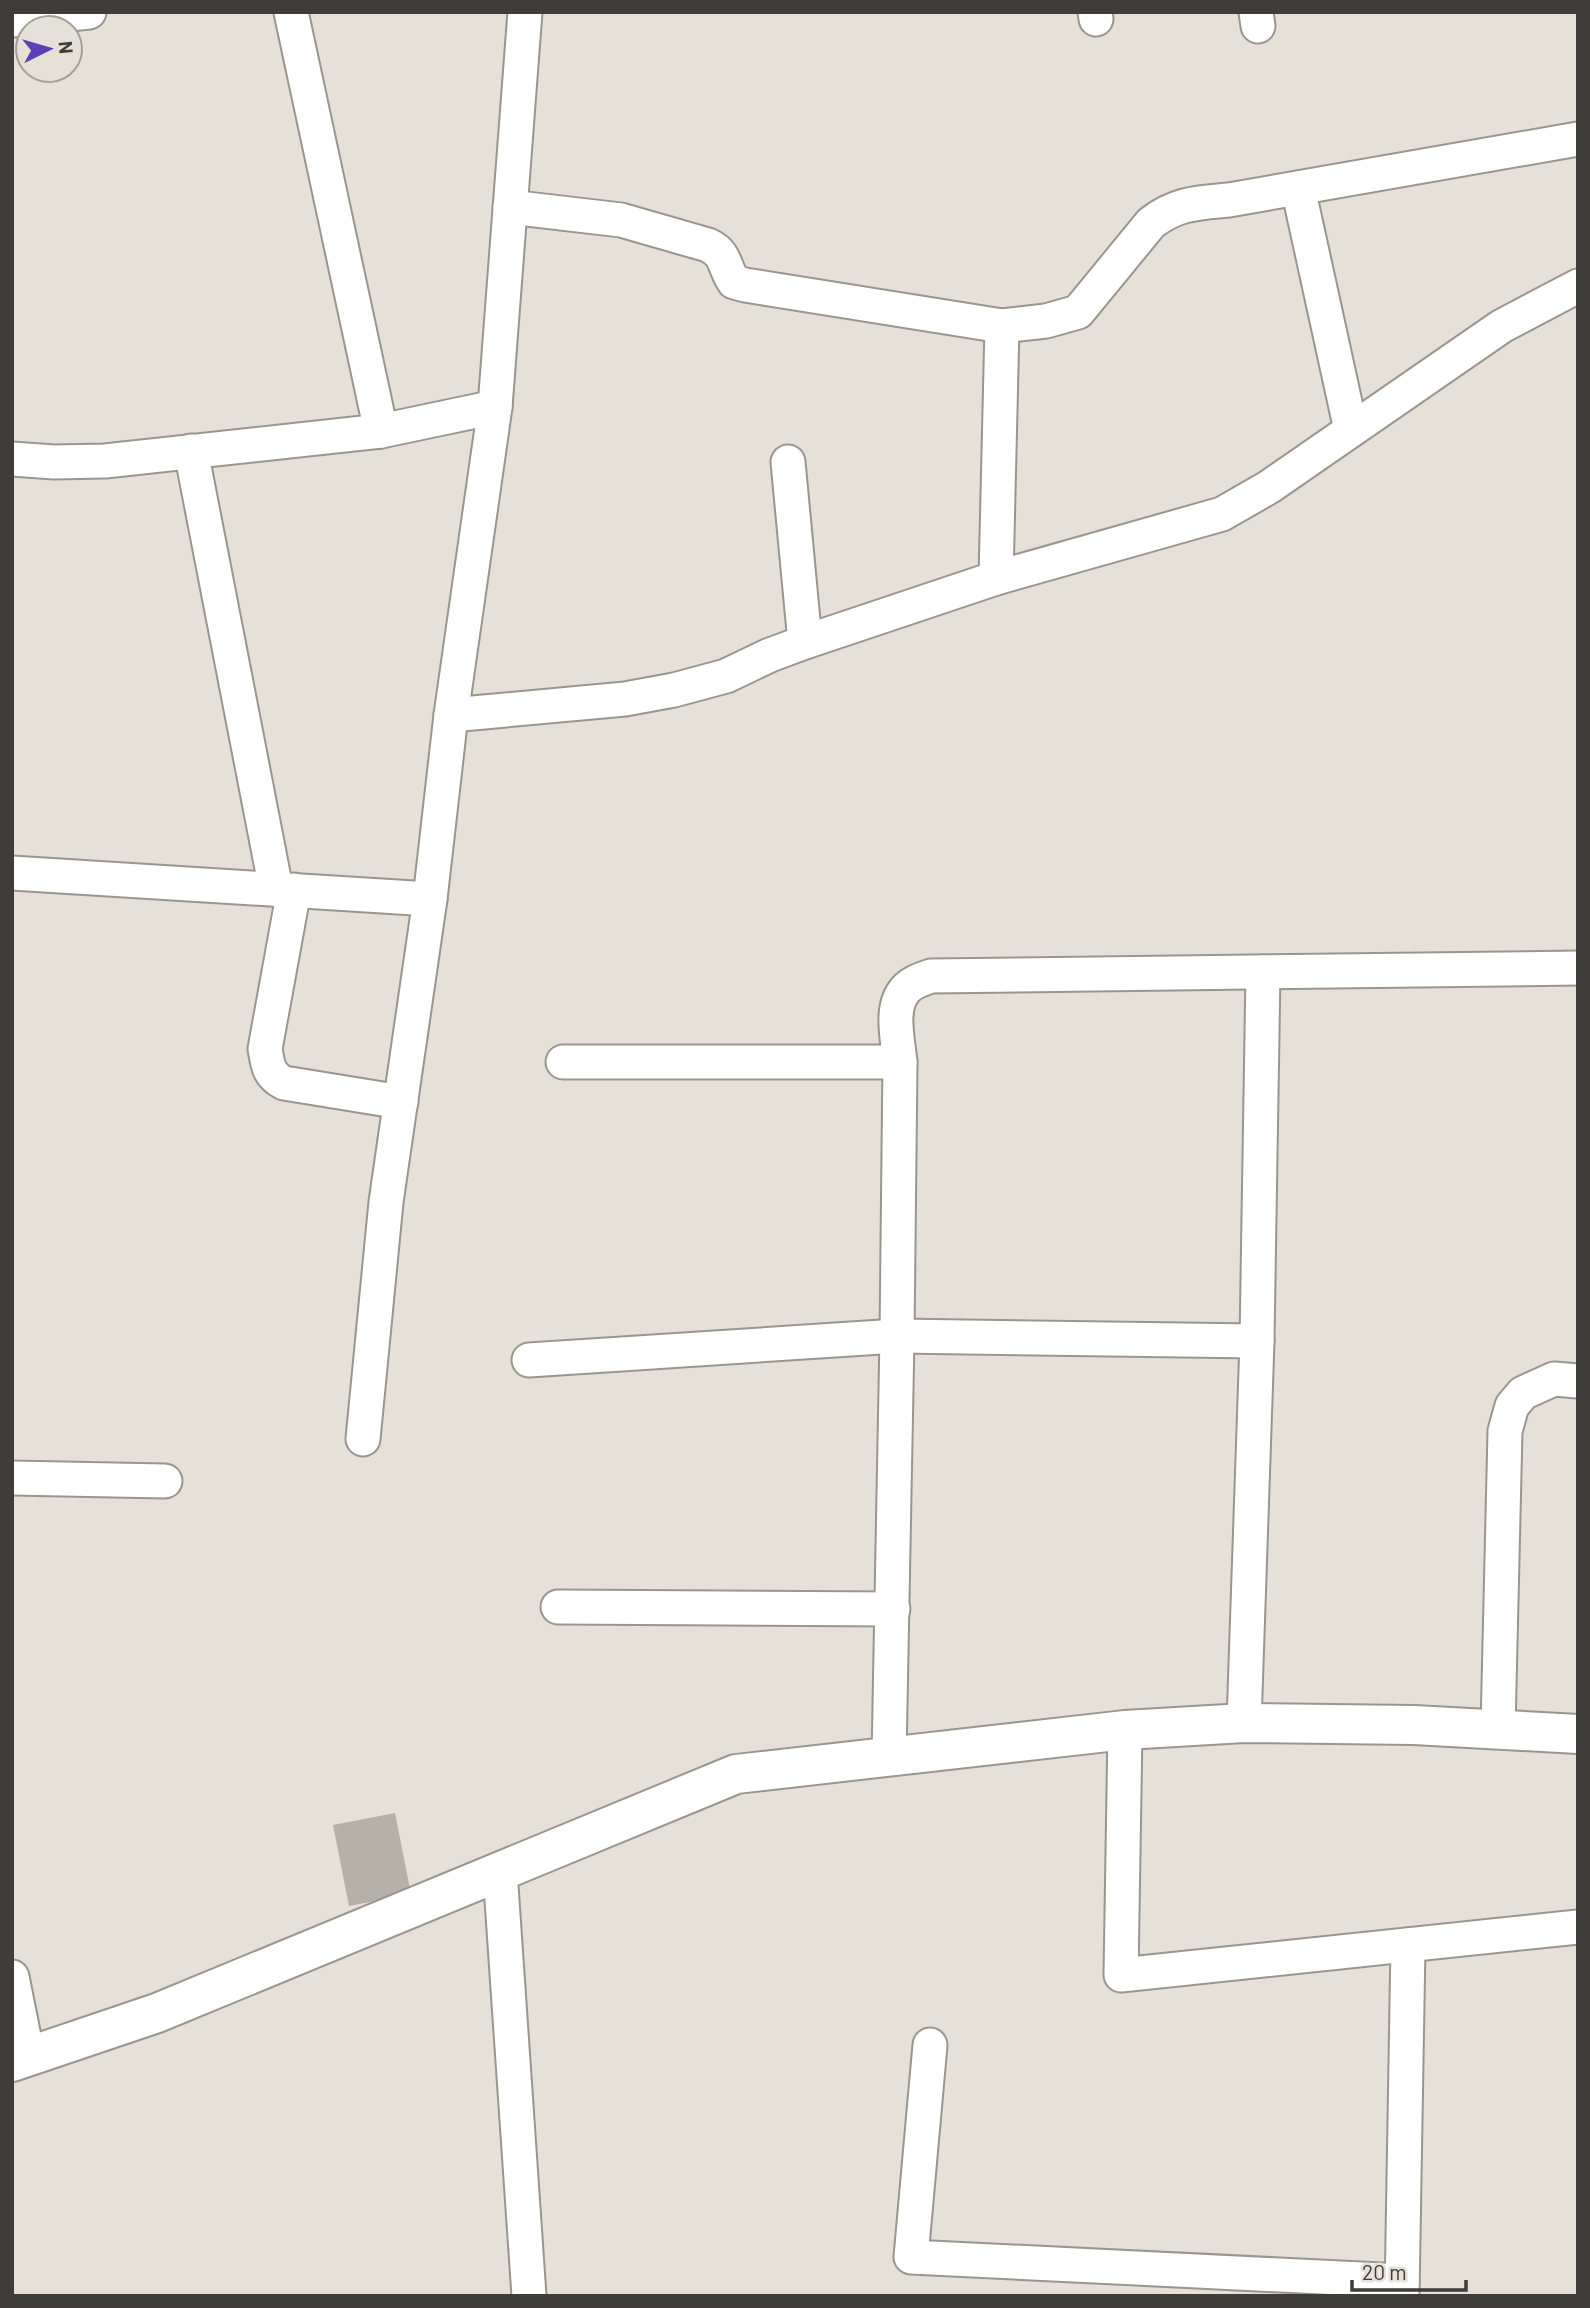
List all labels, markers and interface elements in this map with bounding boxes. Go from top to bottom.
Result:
north arrow [14,14,84,84]
text: N [54,40,78,55]
scale bar [1352,2248,1466,2292]
text: 20 m [1362,2259,1407,2284]

